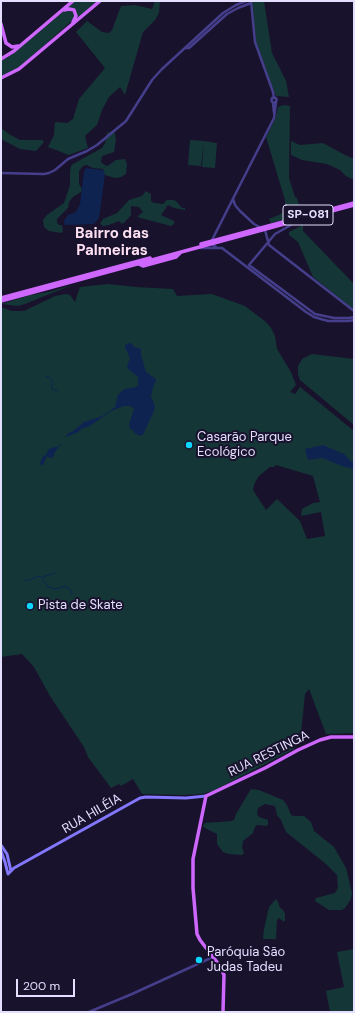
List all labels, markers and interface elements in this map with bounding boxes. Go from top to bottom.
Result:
road number: SP-081 [283,205,333,225]
district label: Bairro das Palmeiras [75,225,149,260]
place label: Casarão Parque Ecológico [197,430,292,461]
marker: Casarão Parque Ecológico [184,440,194,450]
place label: Pista de Skate [38,598,123,614]
marker: Pista de Skate [25,601,35,611]
street label: RUA RESTINGA [226,728,312,780]
street label: RUA HILÉIA [60,791,124,837]
place label: Paróquia São Judas Tadeu [207,945,285,976]
marker: Paróquia São Judas Tadeu [194,955,204,965]
scale bar [18,971,77,997]
text: 200 m [23,978,60,994]

